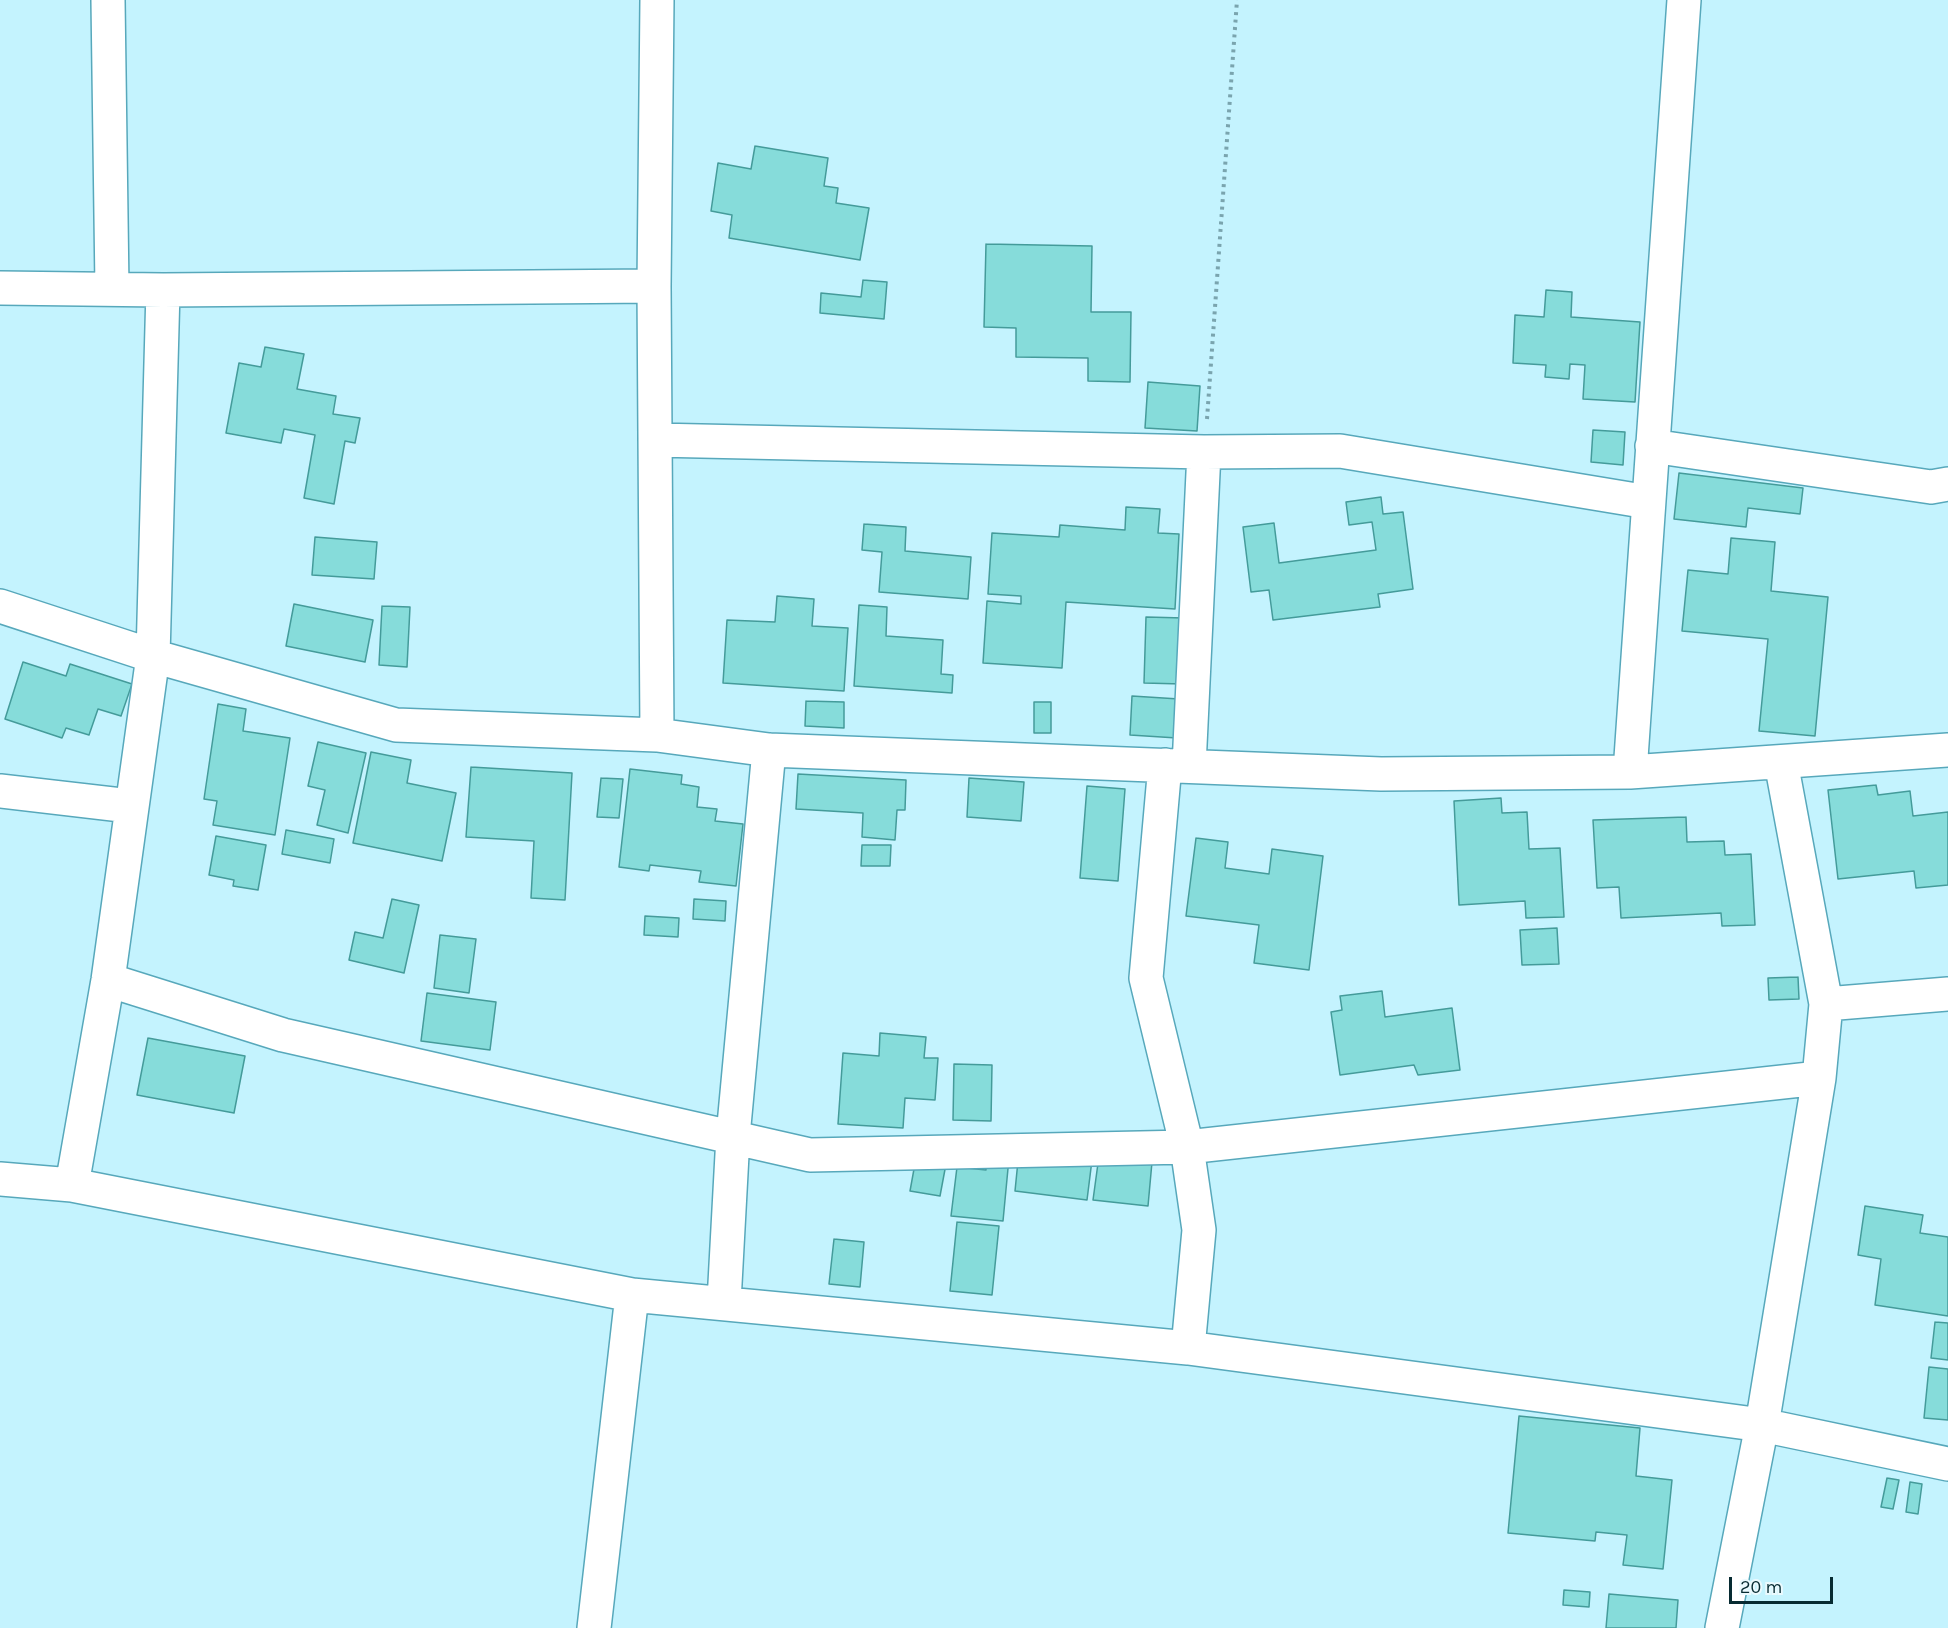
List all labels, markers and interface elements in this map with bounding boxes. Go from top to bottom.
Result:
scale bar [1732,1565,1836,1603]
text: 20 m [1740,1576,1782,1598]

